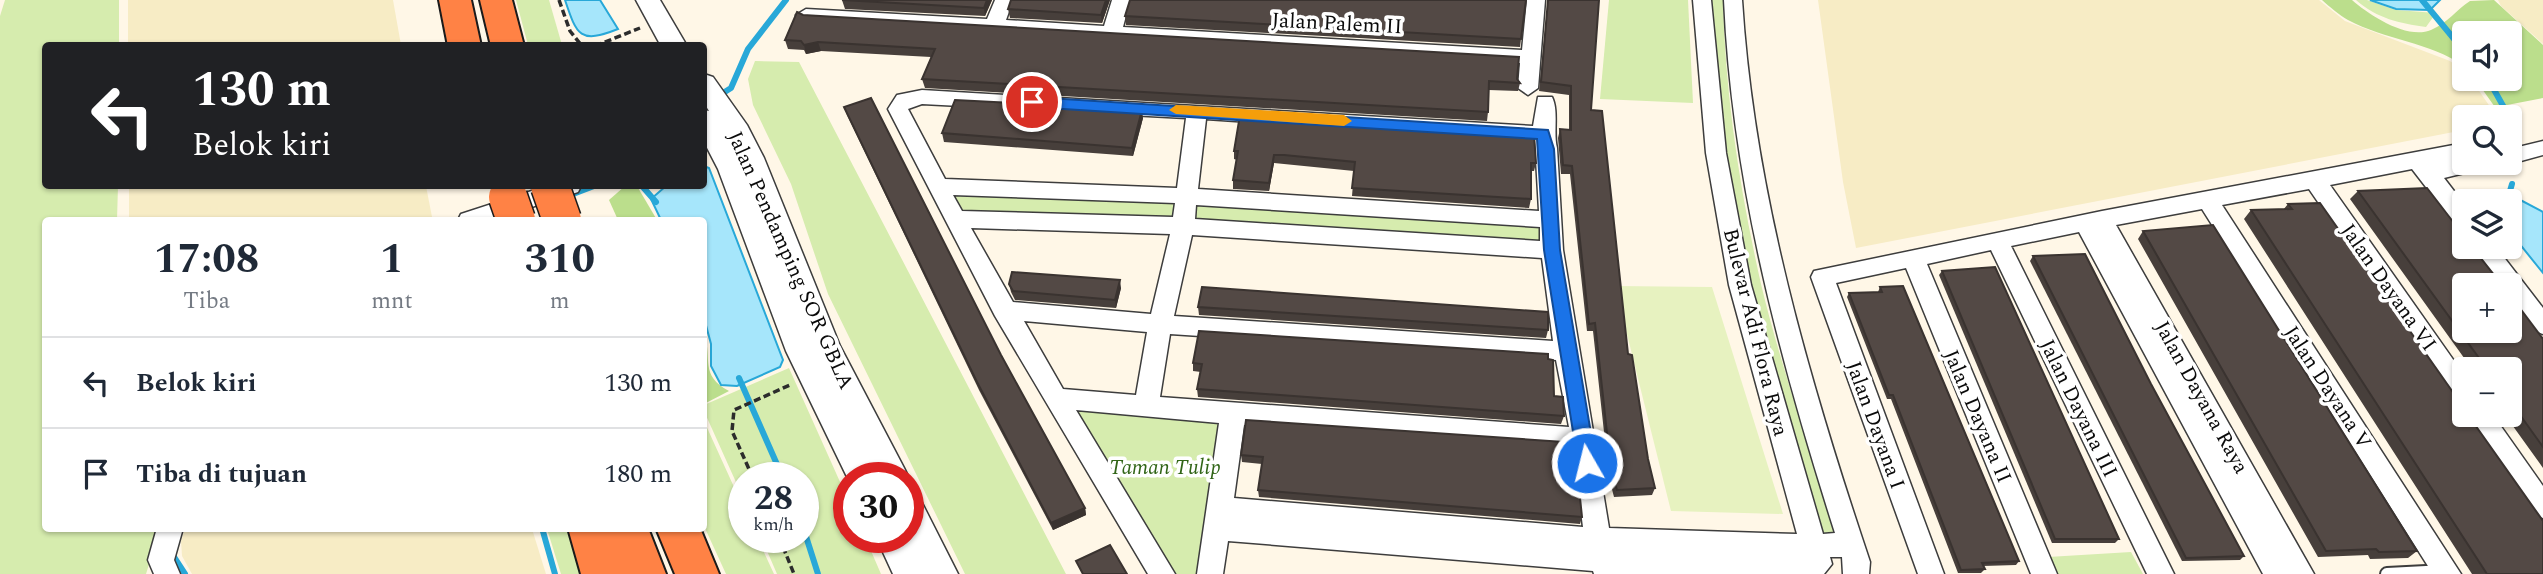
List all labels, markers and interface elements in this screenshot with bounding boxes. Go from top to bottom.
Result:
street label: Jalan Palem II [1271,5,1403,43]
map controls [2452,21,2522,427]
button: sound [2452,21,2522,91]
text: 130 m [192,53,331,128]
icon: left [77,70,168,161]
pin [1002,72,1062,132]
icon: arrive [1013,83,1051,121]
button: search [2452,105,2522,175]
text: Belok kiri [192,121,331,170]
street label: Jalan Pendamping SOR GBLA [718,126,862,395]
button: layers [2452,189,2522,259]
street label: Jalan Dayana VI [2332,217,2444,358]
street label: Bulevar Adi Flora Raya [1714,225,1797,440]
text: 17:08 [154,228,259,291]
text: 1 [380,228,404,291]
text: 310 [524,228,595,291]
button: + [2452,273,2522,343]
text: Tiba [183,284,230,319]
text: mnt [371,284,413,319]
text: m [550,284,570,319]
street label: Jalan Dayana Raya [2146,315,2257,481]
street label: Jalan Dayana V [2275,319,2379,456]
street label: Jalan Dayana III [2031,334,2126,483]
street label: Jalan Dayana II [1935,345,2020,488]
street label: Jalan Dayana I [1837,357,1913,494]
button: − [2452,357,2522,427]
text: Belok kiri [136,363,256,403]
text: 130 m [604,363,672,403]
icon: left [77,364,115,402]
position arrow [1550,426,1624,500]
park label: Taman Tulip [1109,452,1221,484]
text: Tiba di tujuan [136,454,307,494]
text: 180 m [604,454,672,494]
icon: arrive [77,455,115,493]
speed limit sign: 30 [833,462,924,553]
text: 28 [754,472,793,525]
text: km/h [753,511,794,538]

